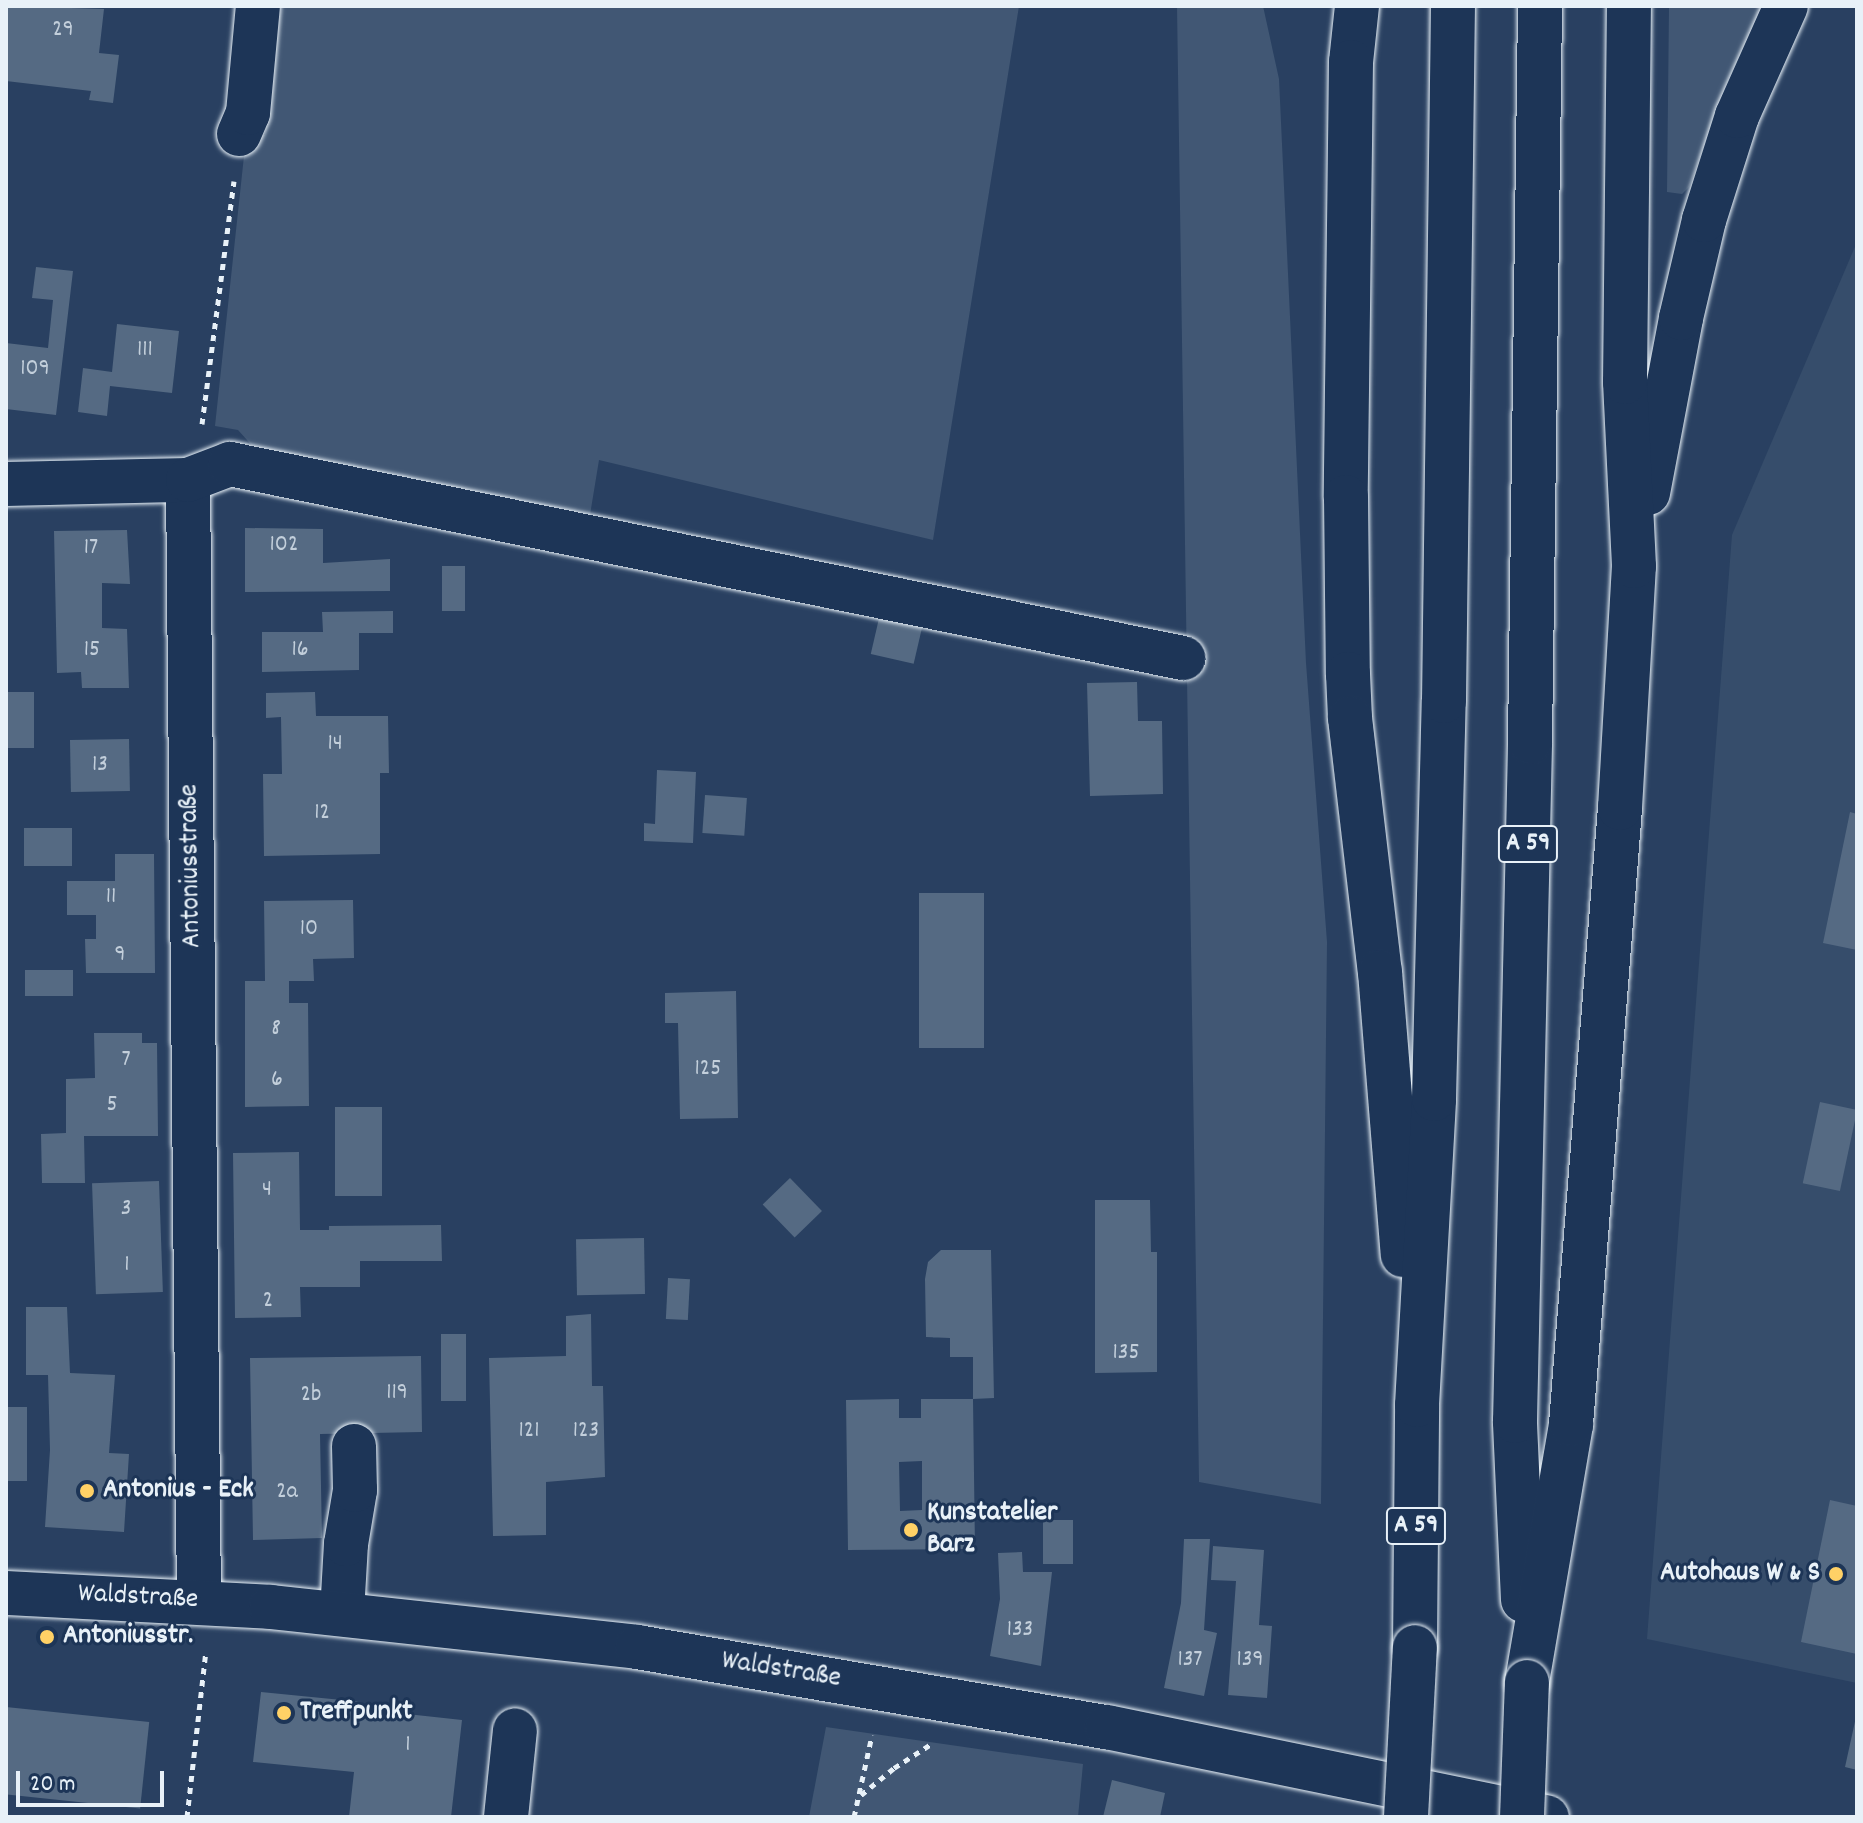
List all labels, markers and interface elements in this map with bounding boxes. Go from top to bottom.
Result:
house number: 29 [52,17,74,45]
house number: 111 [137,337,153,365]
house number: 109 [20,356,50,384]
house number: 102 [270,532,298,560]
house number: 17 [84,535,98,563]
house number: 15 [84,637,100,665]
house number: 16 [291,637,309,665]
house number: 14 [327,731,343,759]
house number: 13 [92,752,108,780]
street label: Antoniusstraße [174,784,210,948]
house number: 12 [314,800,330,828]
road number: A 59 [1496,822,1560,866]
house number: 11 [106,884,116,912]
house number: 10 [300,916,318,944]
house number: 9 [115,942,125,970]
house number: 8 [271,1016,281,1044]
house number: 7 [121,1047,131,1075]
house number: 125 [695,1056,721,1084]
house number: 6 [271,1067,283,1095]
house number: 5 [106,1092,118,1120]
house number: 4 [262,1177,272,1205]
house number: 3 [121,1196,131,1224]
house number: 1 [124,1252,130,1280]
house number: 2 [263,1288,273,1316]
house number: 135 [1112,1340,1140,1368]
house number: 119 [386,1380,408,1408]
house number: 2b [301,1382,321,1410]
house number: 121 [519,1418,539,1446]
house number: 123 [573,1418,599,1446]
place label: Antonius - Eck [103,1474,254,1508]
house number: 2a [276,1479,298,1507]
marker: Antonius - Eck [78,1482,96,1500]
place label: Kunstatelier Barz [927,1497,1057,1563]
road number: A 59 [1384,1504,1448,1548]
marker: Kunstatelier Barz [902,1521,920,1539]
place label: Autohaus W & S [1660,1557,1820,1591]
marker: Autohaus W & S [1827,1565,1845,1583]
street label: Waldstraße [77,1578,199,1618]
house number: 133 [1007,1617,1033,1645]
place label: Antoniusstr. [63,1620,193,1654]
marker: Antoniusstr. [38,1628,56,1646]
street label: Waldstraße [719,1645,843,1697]
house number: 137 [1177,1647,1203,1675]
house number: 139 [1237,1647,1263,1675]
place label: Treffpunkt [300,1696,413,1730]
marker: Treffpunkt [275,1704,293,1722]
house number: 1 [405,1732,411,1760]
scale bar [20,1755,168,1805]
text: 20 m [30,1768,76,1802]

